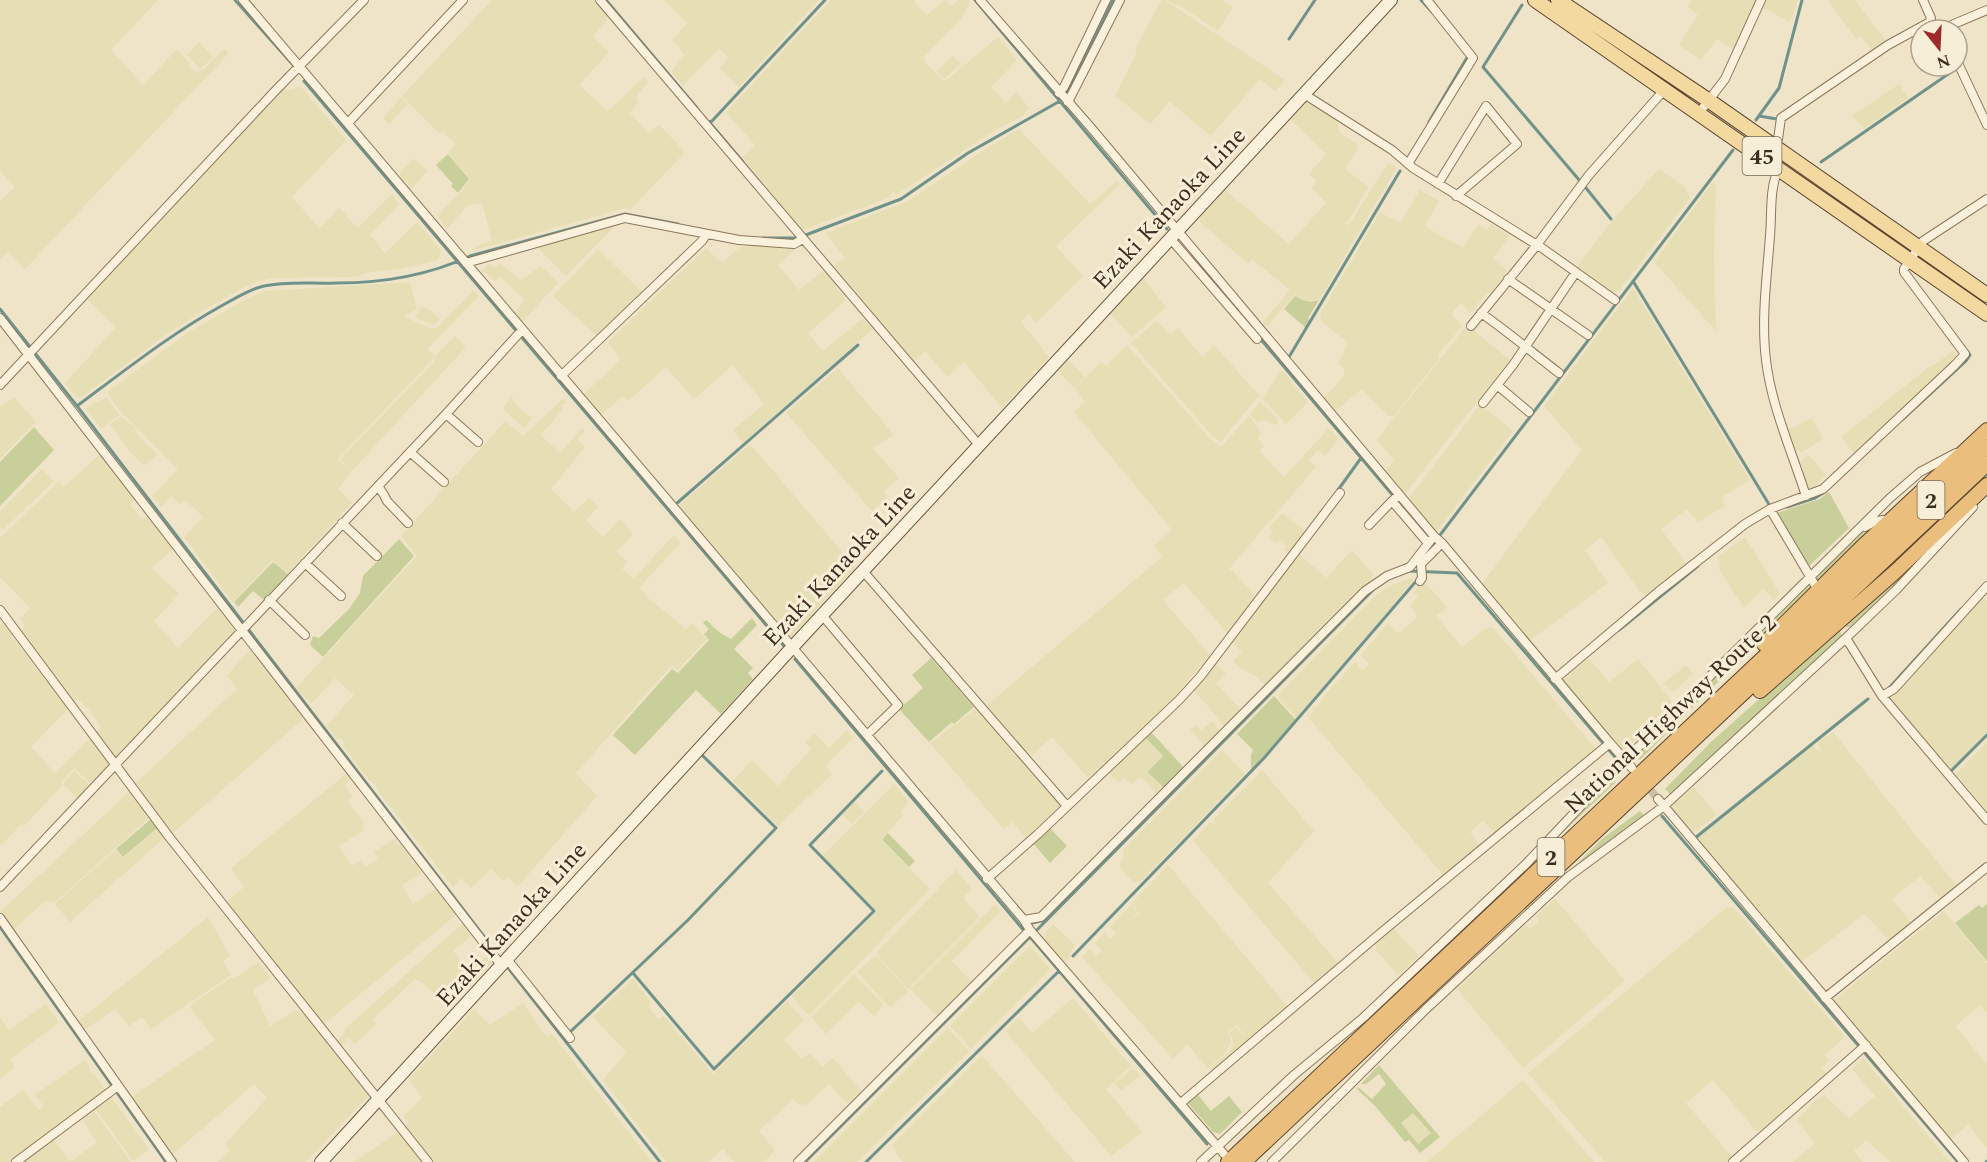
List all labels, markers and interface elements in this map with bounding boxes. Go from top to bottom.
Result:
north arrow [1909,18,1969,78]
text: N [1933,48,1953,75]
street label: Ezaki Kanaoka Line [1084,119,1255,298]
road number: 45 [1742,137,1782,175]
street label: Ezaki Kanaoka Line [754,476,925,655]
road number: 2 [1918,481,1944,519]
street label: National Highway Route 2 [1556,606,1785,823]
street label: Ezaki Kanaoka Line [428,834,596,1015]
road number: 2 [1538,838,1564,876]

